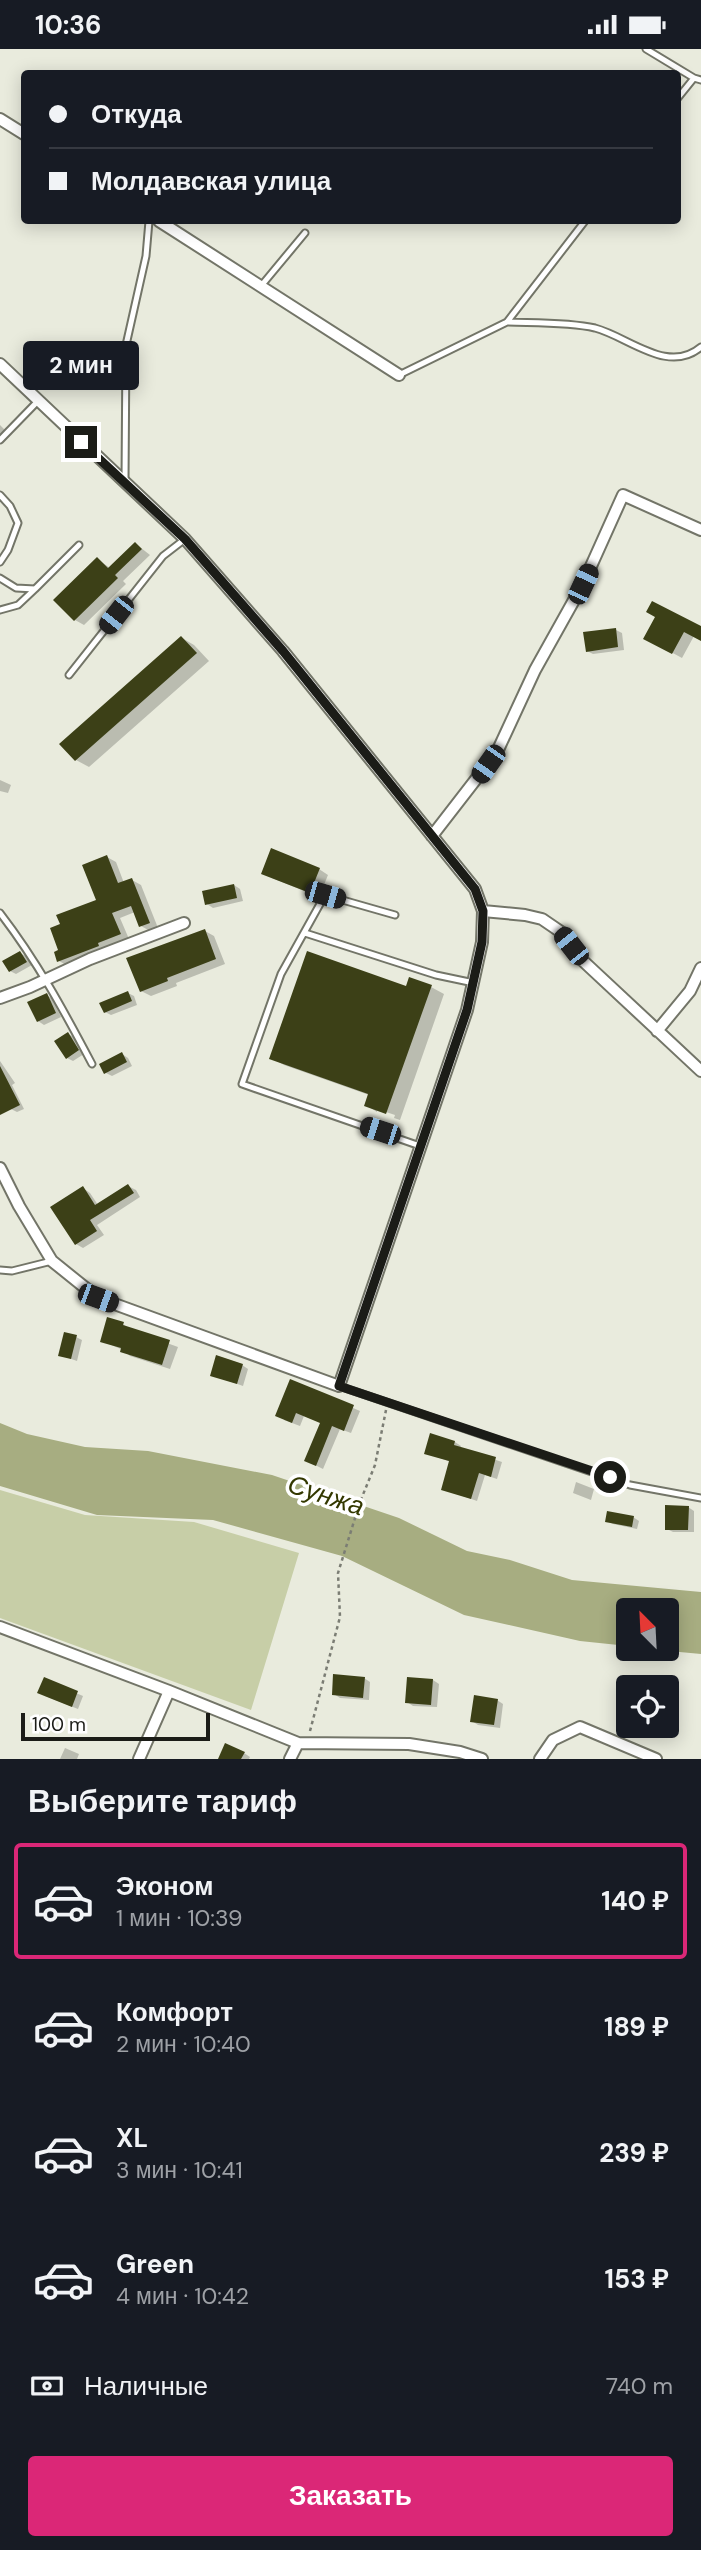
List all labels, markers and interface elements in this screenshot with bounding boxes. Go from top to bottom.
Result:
text: 10:36 [35,8,102,42]
text: Откуда [91,97,182,131]
text: Молдавская улица [91,164,331,198]
callout: 2 мин [23,341,139,389]
text: 2 мин [49,350,113,380]
route end [65,426,97,458]
car [565,561,602,607]
car [95,592,138,638]
car [468,741,509,787]
car [302,879,349,911]
car [550,923,593,969]
car [357,1115,404,1147]
car [75,1281,122,1315]
route start [594,1461,626,1493]
water label: Сунжа [284,1467,368,1523]
north arrow [616,1598,679,1661]
map controls [616,1598,679,1738]
button: locate [616,1675,679,1738]
scale bar [21,1710,210,1742]
text: 100 m [32,1712,86,1737]
text: Выберите тариф [28,1780,297,1822]
text: Эконом [116,1869,214,1903]
icon: car [32,1870,95,1933]
text: 140 ₽ [601,1884,669,1918]
text: 1 мин · 10:39 [116,1903,242,1933]
text: Комфорт [116,1995,233,2029]
icon: car [32,1996,95,2059]
text: 189 ₽ [604,2010,669,2044]
text: 2 мин · 10:40 [116,2029,251,2059]
text: XL [116,2121,148,2155]
icon: car [32,2122,95,2185]
text: 239 ₽ [599,2136,669,2170]
text: 3 мин · 10:41 [116,2155,243,2185]
text: Green [116,2247,194,2281]
icon: car [32,2248,95,2311]
text: 153 ₽ [605,2262,669,2296]
text: 4 мин · 10:42 [116,2281,249,2311]
icon: cash [28,2367,66,2405]
text: Наличные [84,2369,208,2403]
text: 740 m [606,2371,673,2401]
button: Заказать [28,2456,673,2536]

